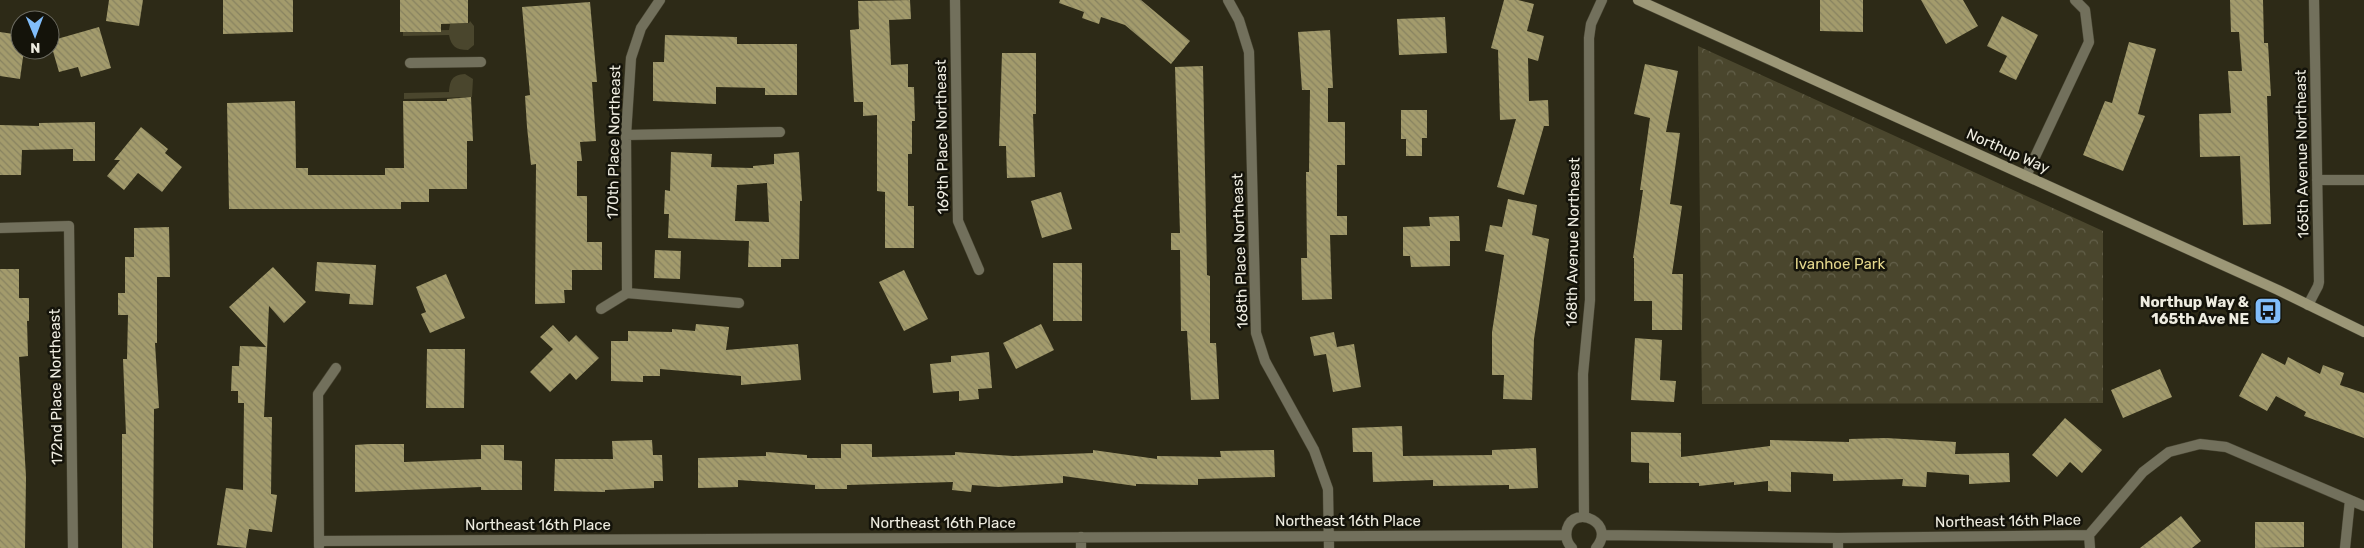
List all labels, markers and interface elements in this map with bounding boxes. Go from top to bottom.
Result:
north arrow [10,10,60,60]
text: N [30,39,40,56]
street label: 169th Place Northeast [932,59,952,215]
street label: 170th Place Northeast [604,65,624,219]
street label: 165th Avenue Northeast [2292,69,2312,239]
street label: Northup Way [1964,125,2052,177]
street label: 168th Avenue Northeast [1563,157,1583,327]
street label: 168th Place Northeast [1228,173,1252,329]
park label: Ivanhoe Park [1795,255,1886,273]
place label: Northup Way & 165th Ave NE [2140,293,2249,328]
bus stop icon: Northup Way & 165th Ave NE [2253,296,2283,326]
street label: 172nd Place Northeast [46,309,66,465]
street label: Northeast 16th Place [1935,511,2081,531]
street label: Northeast 16th Place [1275,512,1421,530]
street label: Northeast 16th Place [870,514,1016,532]
street label: Northeast 16th Place [465,516,611,534]

